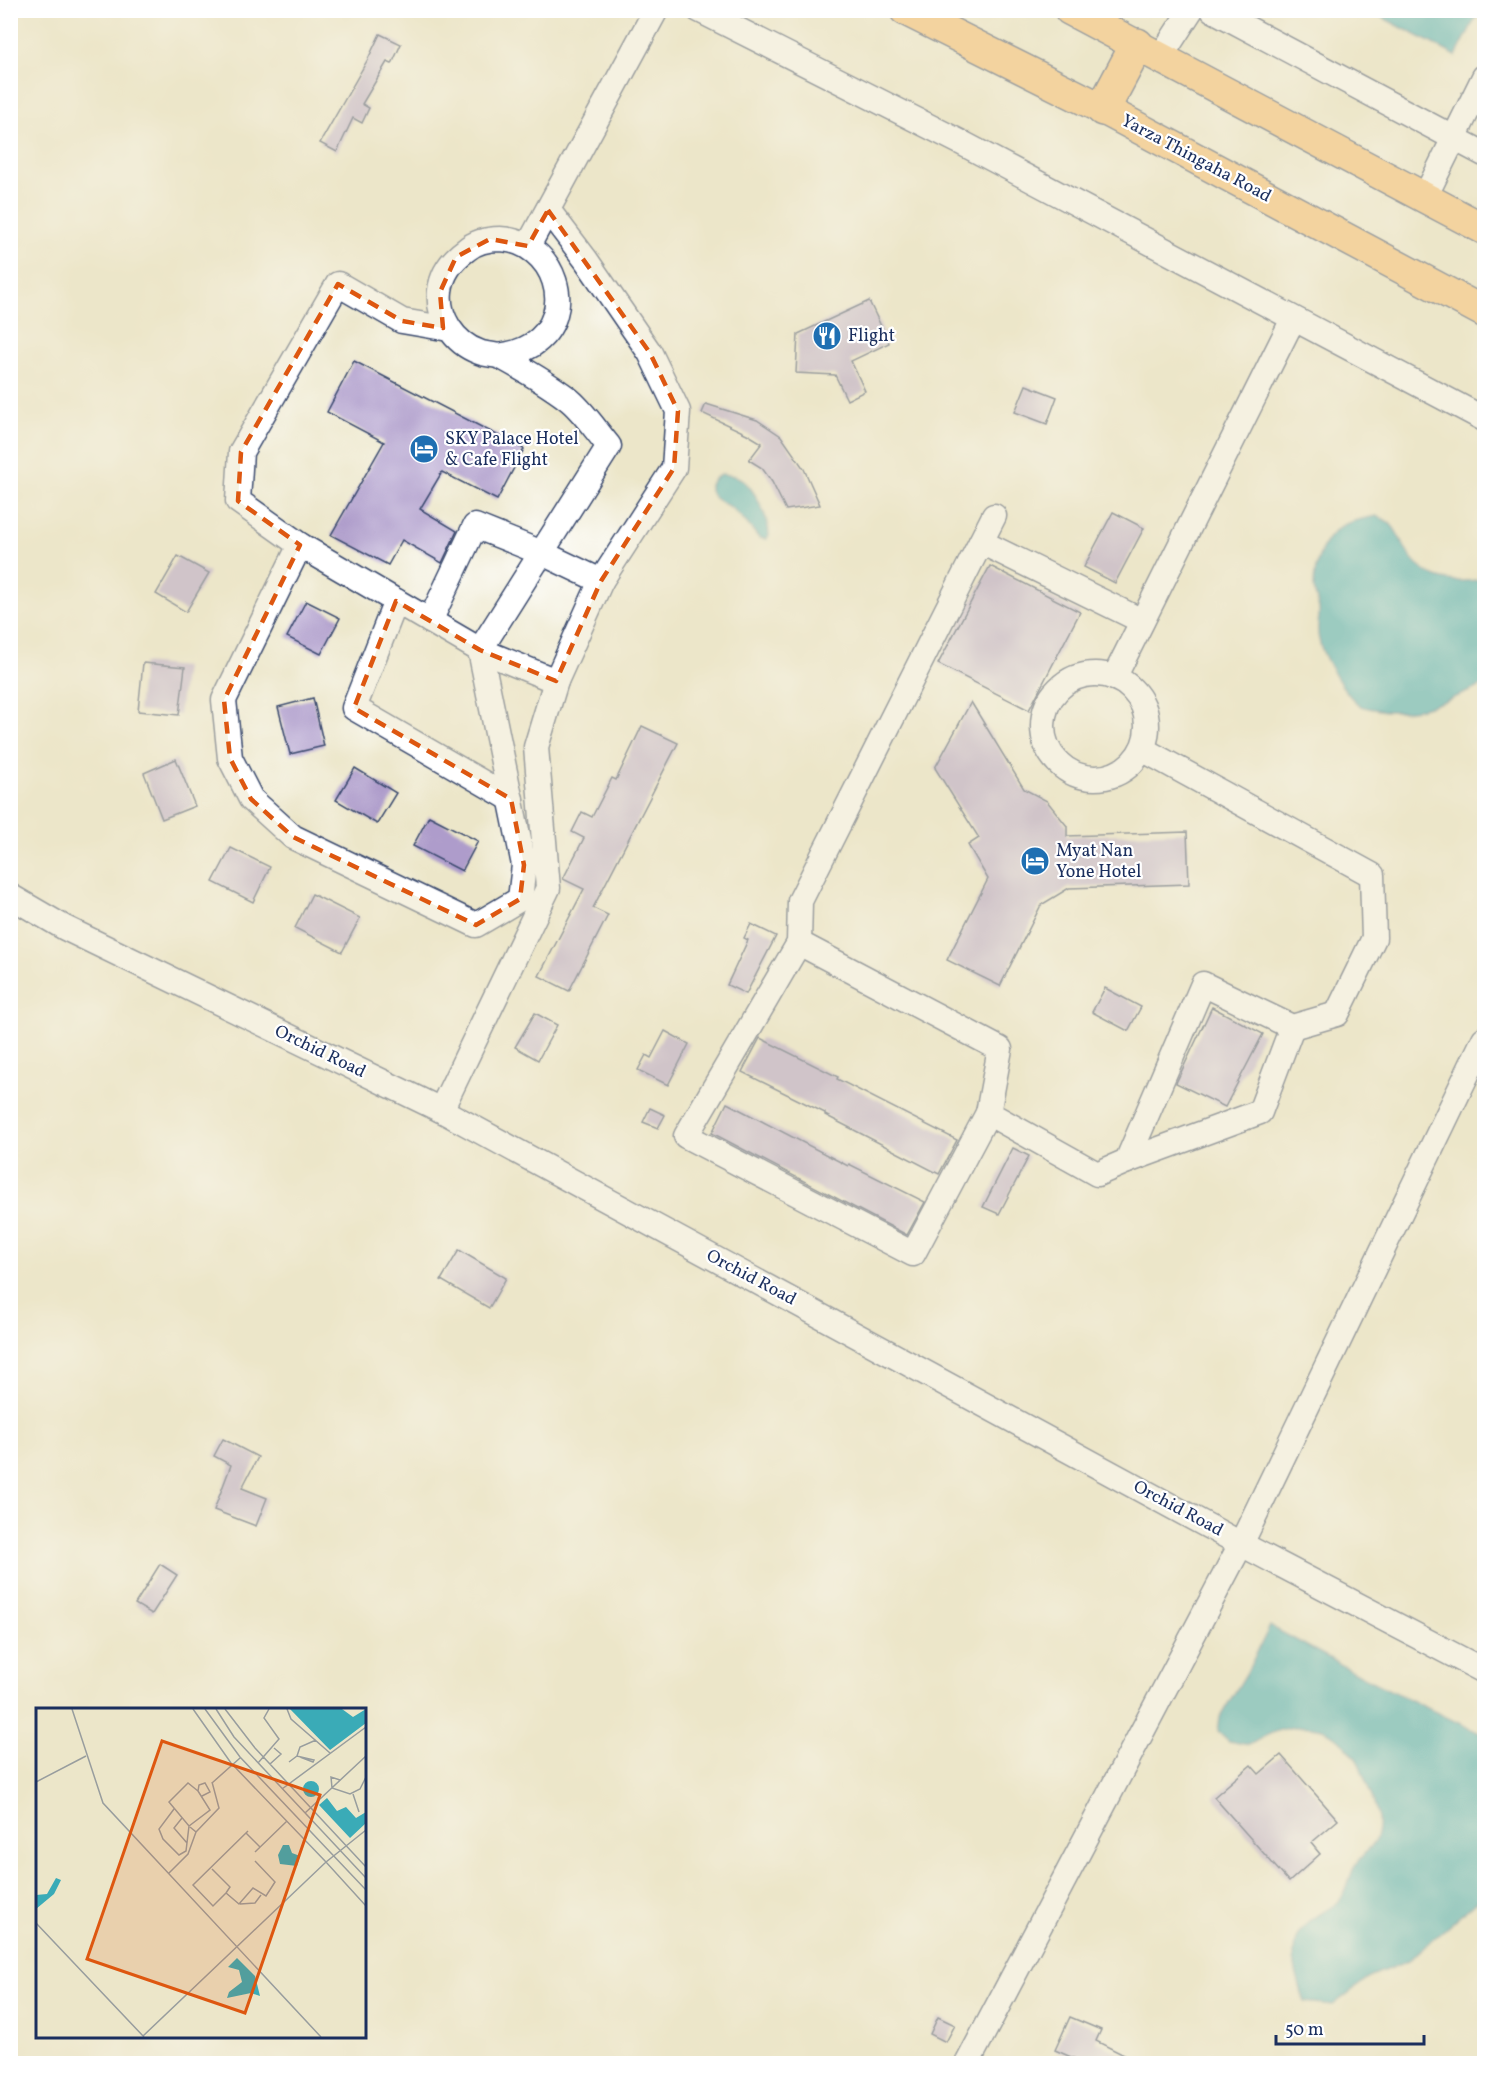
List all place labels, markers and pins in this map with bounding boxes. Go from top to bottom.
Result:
restaurant icon: Flight [811,320,843,352]
place label: Flight [848,324,895,349]
place label: SKY Palace Hotel & Cafe Flight [445,427,579,473]
hotel icon: SKY Palace Hotel & Cafe Flight [408,433,440,465]
place label: Myat Nan Yone Hotel [1056,839,1141,885]
hotel icon: Myat Nan Yone Hotel [1019,845,1051,877]

